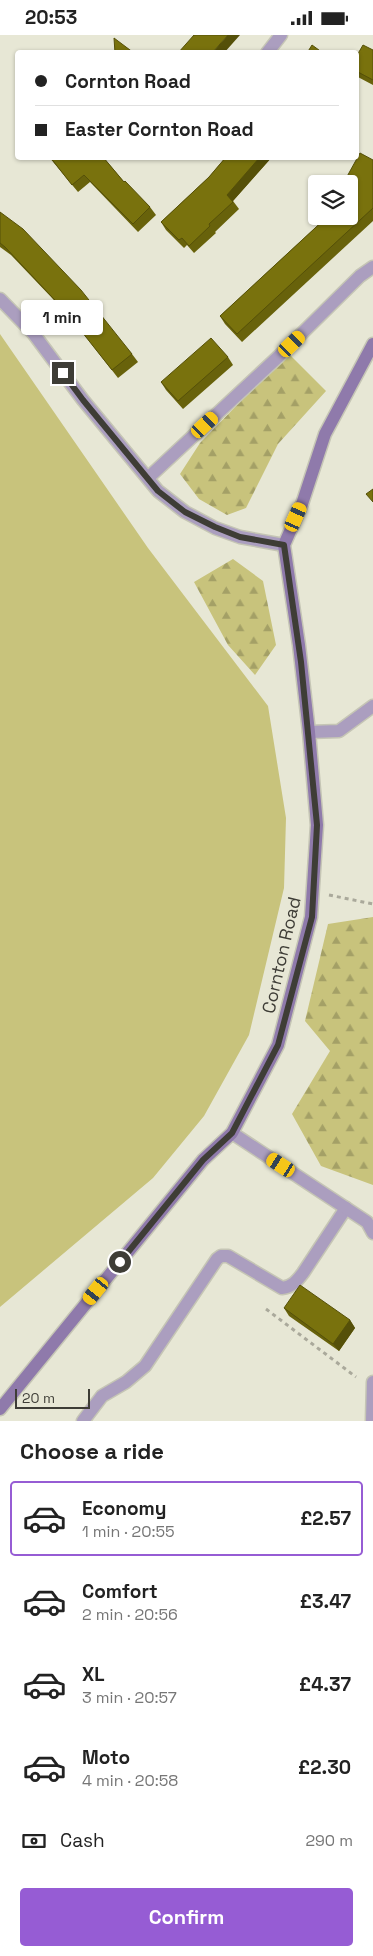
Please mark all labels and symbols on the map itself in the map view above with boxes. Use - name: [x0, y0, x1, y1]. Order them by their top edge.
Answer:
- callout: 1 min: [22, 301, 104, 335]
- car: [275, 328, 308, 360]
- route end: [52, 362, 74, 384]
- car: [188, 409, 221, 441]
- car: [283, 500, 308, 534]
- street label: Cornton Road: [256, 894, 306, 1016]
- car: [264, 1151, 297, 1179]
- route start: [109, 1251, 131, 1273]
- car: [80, 1275, 111, 1307]
- scale bar: [15, 1386, 90, 1409]

